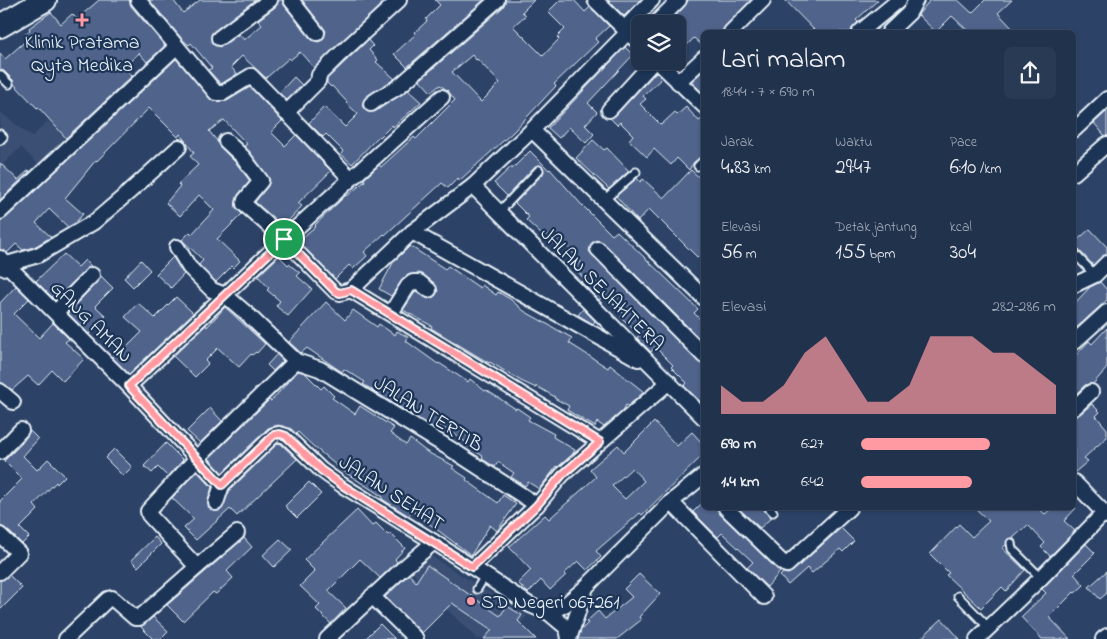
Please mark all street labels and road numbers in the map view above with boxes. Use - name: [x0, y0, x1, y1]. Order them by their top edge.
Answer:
- street label: JALAN SEJAHTERA: [532, 221, 670, 359]
- street label: GANG AMAN: [42, 275, 138, 371]
- street label: JALAN TERTIB: [367, 370, 488, 460]
- street label: JALAN SEHAT: [332, 449, 449, 539]

